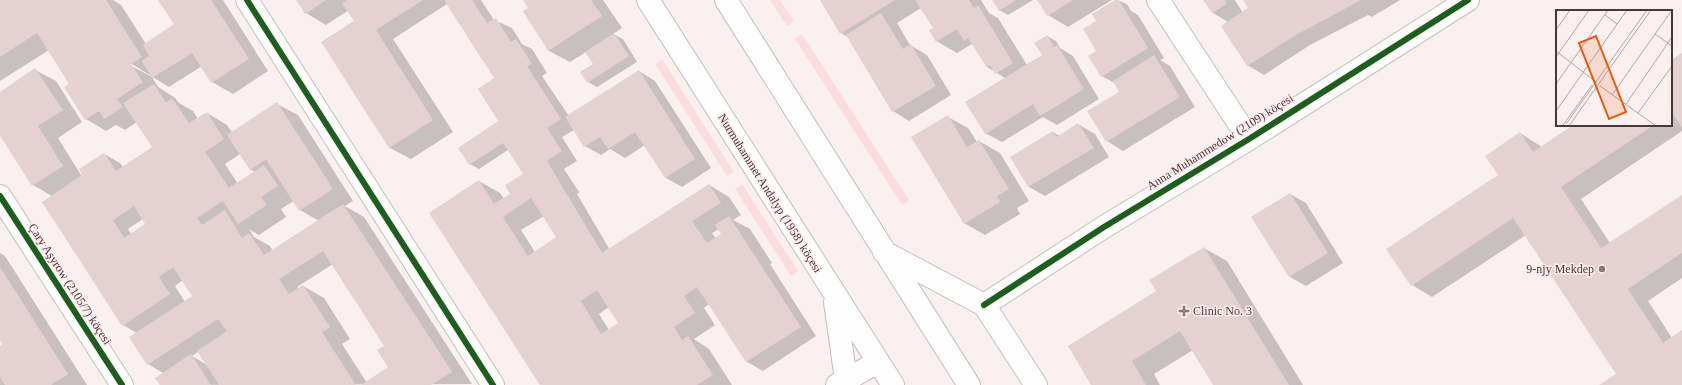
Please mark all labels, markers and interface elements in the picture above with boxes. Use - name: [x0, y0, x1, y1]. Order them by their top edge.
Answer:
- inset map: [1556, 10, 1672, 126]
- street label: Anna Muhammedow (2109) köçesi: [1144, 91, 1296, 193]
- street label: Nurmuhammet Andalyp (1958) köçesi: [715, 111, 825, 276]
- street label: Çary Aşyrow (2105/7) köçesi: [26, 221, 115, 348]
- place label: 9-njy Mekdep: [1526, 262, 1594, 276]
- marker: 9-njy Mekdep: [1597, 264, 1607, 274]
- place label: Clinic No. 3: [1193, 304, 1252, 318]
- marker: Clinic No. 3: [1178, 305, 1190, 317]

